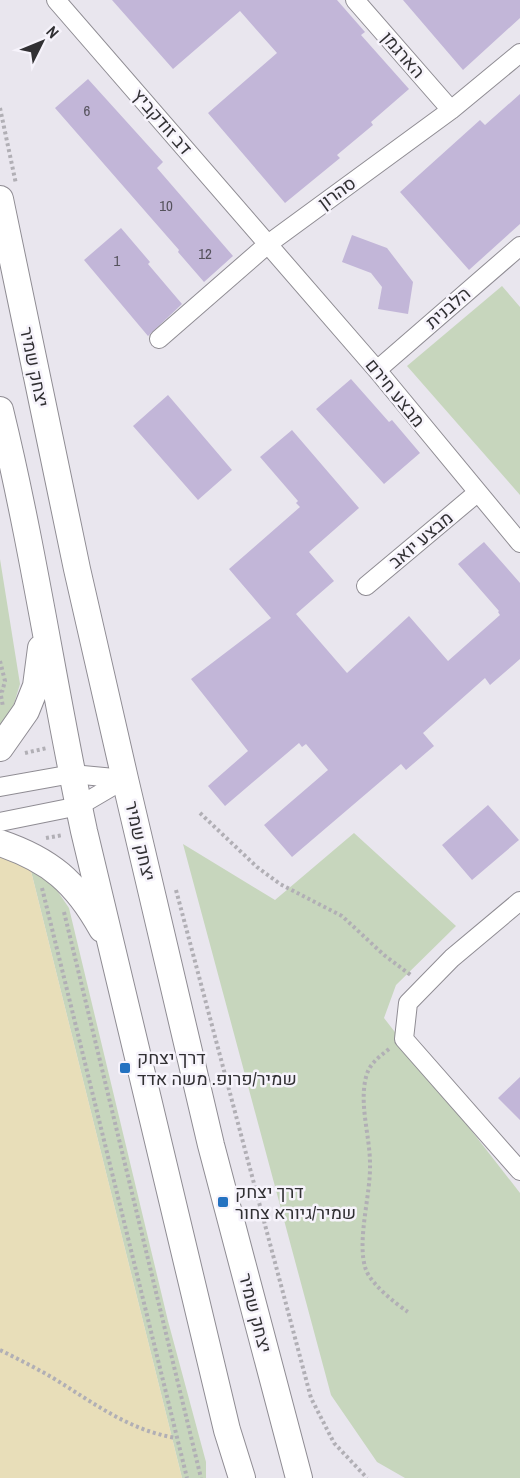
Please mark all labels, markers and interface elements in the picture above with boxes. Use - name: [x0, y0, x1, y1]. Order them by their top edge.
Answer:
- north arrow: [12, 12, 72, 72]
- text: N: [42, 21, 64, 43]
- street label: הארגמן: [376, 26, 431, 83]
- street label: דב זודקביץ: [127, 83, 198, 160]
- house number: 6: [84, 100, 91, 121]
- street label: סהרון: [313, 170, 361, 215]
- house number: 10: [159, 195, 173, 216]
- house number: 12: [198, 243, 212, 264]
- house number: 1: [114, 250, 121, 271]
- street label: הלבנית: [420, 281, 476, 334]
- street label: יצחק שמיר: [14, 324, 55, 409]
- street label: מבצע חירם: [360, 353, 431, 432]
- street label: מבצע יואב: [383, 505, 458, 574]
- street label: יצחק שמיר: [119, 798, 162, 883]
- place label: דרך יצחק שמיר/פרופ. משה אדד: [137, 1045, 297, 1091]
- marker: דרך יצחק שמיר/פרופ. משה אדד: [118, 1061, 132, 1075]
- place label: דרך יצחק שמיר/גיורא צחור: [235, 1179, 356, 1225]
- marker: דרך יצחק שמיר/גיורא צחור: [216, 1195, 230, 1209]
- street label: יצחק שמיר: [233, 1270, 278, 1355]

